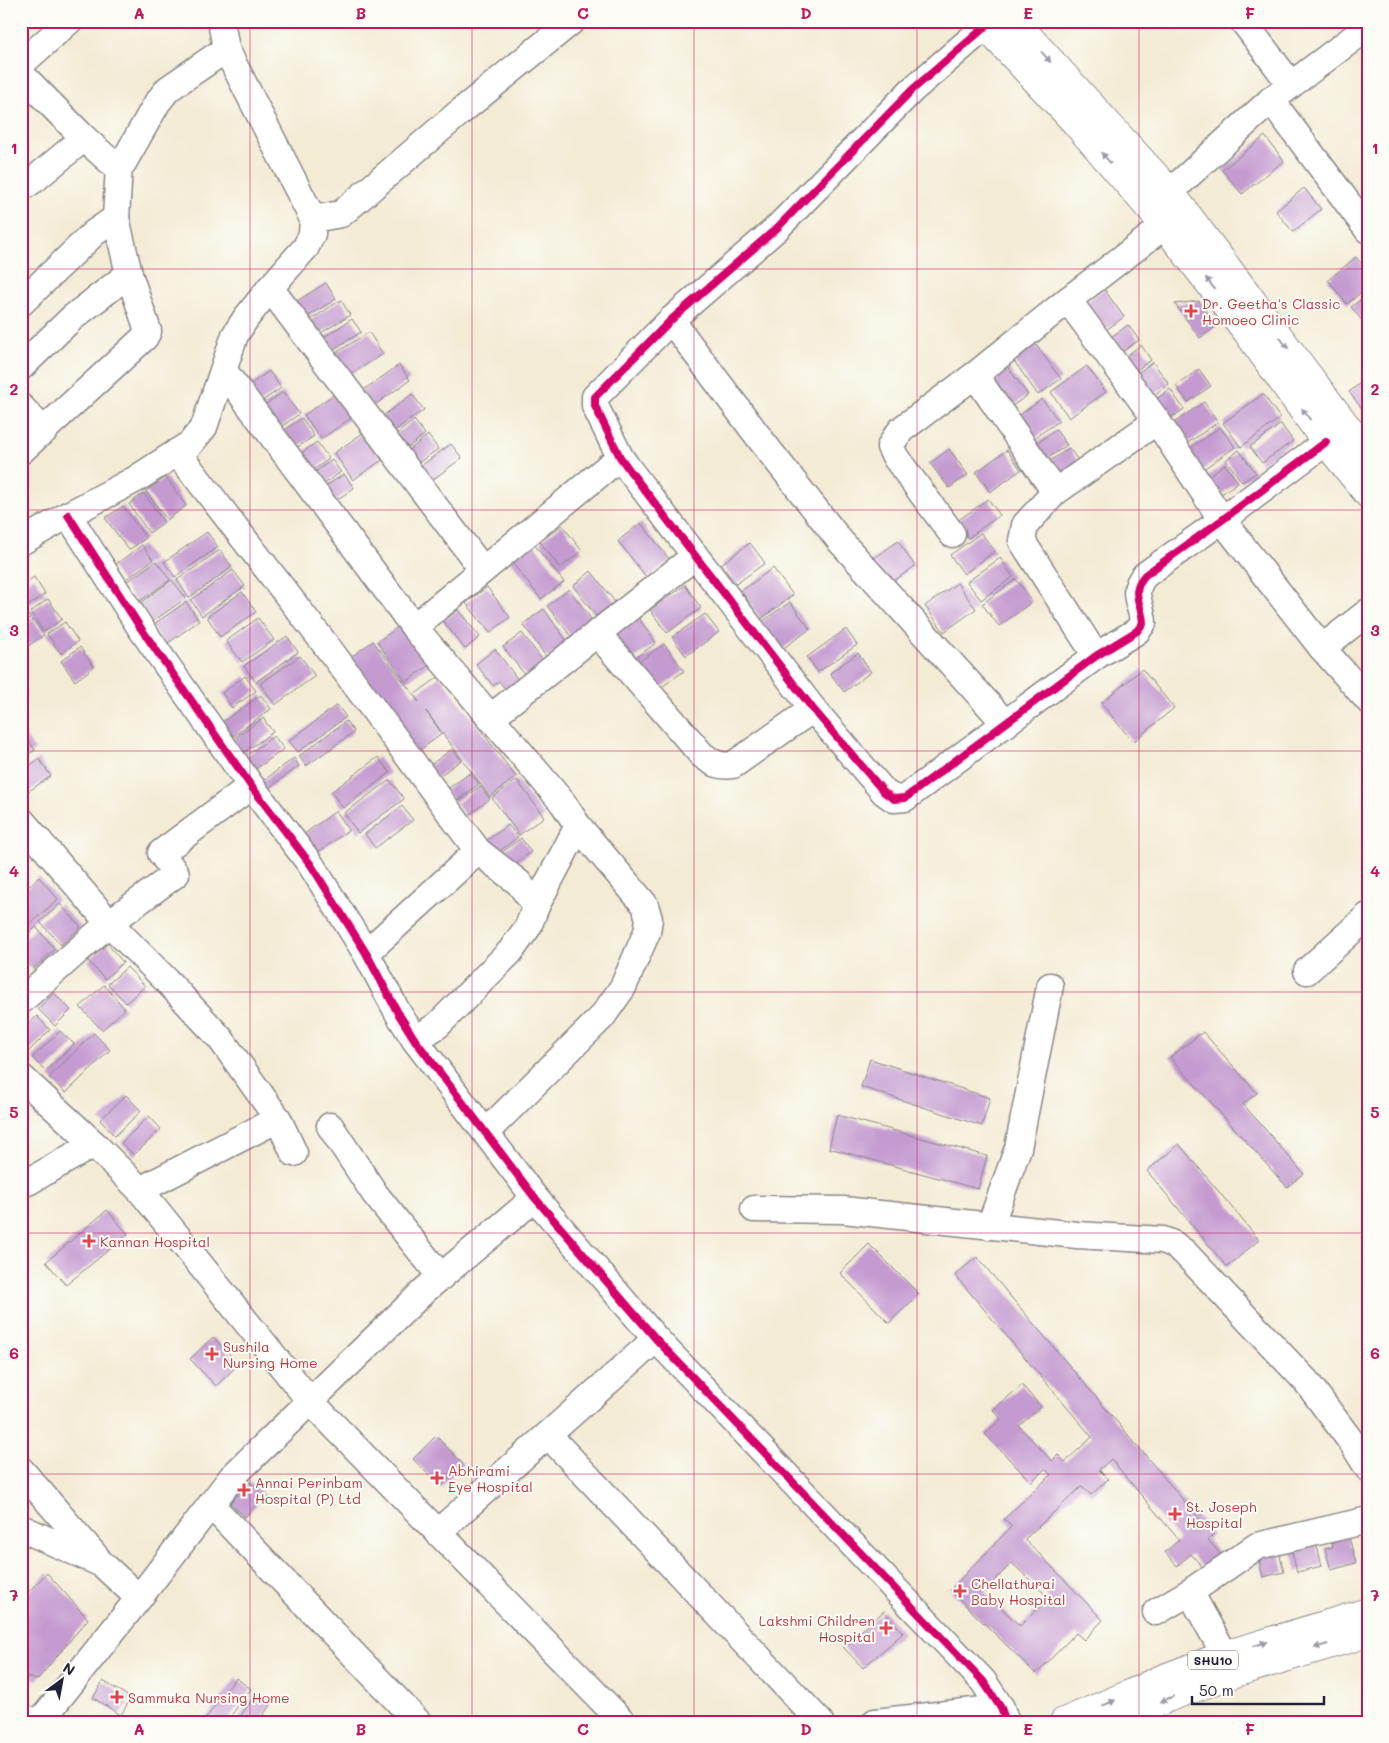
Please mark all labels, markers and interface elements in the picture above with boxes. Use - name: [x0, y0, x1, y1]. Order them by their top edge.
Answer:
- text: A: [133, 2, 145, 23]
- text: B: [356, 2, 366, 23]
- text: C: [577, 2, 589, 23]
- text: D: [800, 2, 812, 23]
- text: E: [1023, 2, 1033, 23]
- text: F: [1245, 2, 1255, 23]
- one-way arrow: [1041, 51, 1052, 64]
- text: 1: [10, 137, 18, 158]
- text: 1: [1371, 137, 1379, 158]
- one-way arrow: [1100, 152, 1111, 165]
- one-way arrow: [1204, 277, 1215, 290]
- place label: Dr. Geetha's Classic Homoeo Clinic: [1202, 294, 1341, 329]
- marker: Dr. Geetha's Classic Homoeo Clinic: [1184, 304, 1198, 318]
- one-way arrow: [1279, 336, 1289, 350]
- text: 2: [10, 378, 19, 399]
- text: 2: [1371, 378, 1380, 399]
- one-way arrow: [1301, 407, 1311, 421]
- text: 3: [9, 619, 19, 640]
- text: 3: [1370, 619, 1380, 640]
- text: 4: [9, 860, 19, 881]
- text: 4: [1370, 860, 1380, 881]
- text: 5: [9, 1101, 19, 1122]
- text: 5: [1370, 1101, 1380, 1122]
- place label: Kannan Hospital: [100, 1232, 210, 1251]
- marker: Kannan Hospital: [82, 1234, 96, 1248]
- place label: Sushila Nursing Home: [223, 1337, 318, 1372]
- text: 6: [9, 1342, 19, 1363]
- text: 6: [1370, 1342, 1380, 1363]
- marker: Sushila Nursing Home: [205, 1347, 219, 1361]
- place label: Abhirami Eye Hospital: [448, 1461, 533, 1496]
- marker: Abhirami Eye Hospital: [430, 1471, 444, 1485]
- place label: Annai Perinbam Hospital (P) Ltd: [255, 1473, 363, 1508]
- marker: Annai Perinbam Hospital (P) Ltd: [237, 1483, 251, 1497]
- place label: St. Joseph Hospital: [1186, 1497, 1257, 1532]
- marker: St. Joseph Hospital: [1168, 1507, 1182, 1521]
- place label: Chellathurai Baby Hospital: [971, 1574, 1066, 1609]
- text: 7: [10, 1584, 19, 1605]
- marker: Chellathurai Baby Hospital: [953, 1584, 967, 1598]
- text: 7: [1371, 1584, 1380, 1605]
- place label: Lakshmi Children Hospital: [759, 1611, 875, 1646]
- marker: Lakshmi Children Hospital: [879, 1621, 893, 1635]
- one-way arrow: [1252, 1640, 1267, 1647]
- one-way arrow: [1313, 1642, 1329, 1650]
- road number: SHU10: [1188, 1650, 1238, 1670]
- north arrow: [38, 1656, 88, 1706]
- text: N: [60, 1658, 79, 1679]
- scale bar: [1192, 1673, 1324, 1705]
- text: 50 m: [1199, 1680, 1234, 1700]
- place label: Sammuka Nursing Home: [128, 1688, 290, 1707]
- marker: Sammuka Nursing Home: [110, 1690, 124, 1704]
- one-way arrow: [1160, 1695, 1174, 1703]
- one-way arrow: [1101, 1699, 1116, 1706]
- text: A: [133, 1718, 145, 1739]
- text: B: [356, 1718, 366, 1739]
- text: C: [577, 1718, 589, 1739]
- text: D: [800, 1718, 812, 1739]
- text: E: [1023, 1718, 1033, 1739]
- text: F: [1245, 1718, 1255, 1739]

